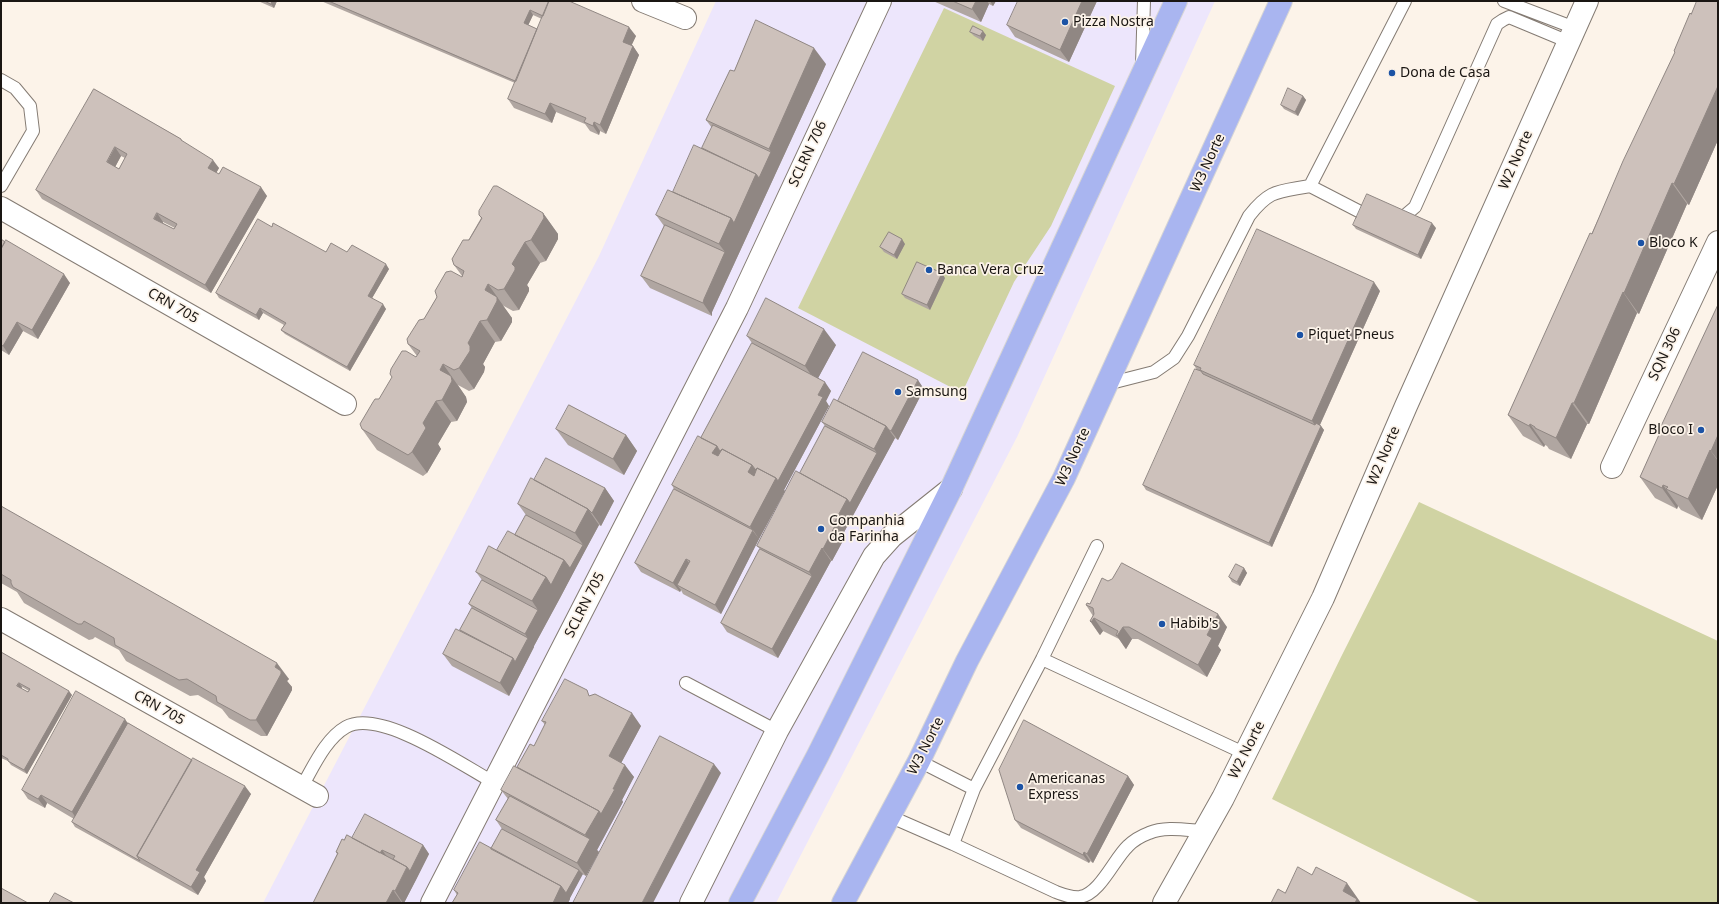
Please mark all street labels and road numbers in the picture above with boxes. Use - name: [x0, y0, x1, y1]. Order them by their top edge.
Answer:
- street label: SCLRN 706: [785, 118, 831, 190]
- street label: W2 Norte: [1496, 128, 1536, 192]
- street label: W3 Norte: [1187, 131, 1229, 195]
- street label: CRN 705: [145, 285, 201, 327]
- street label: SQN 306: [1645, 325, 1685, 383]
- street label: W2 Norte: [1364, 424, 1404, 488]
- street label: W3 Norte: [1052, 425, 1094, 489]
- street label: SCLRN 705: [561, 570, 609, 640]
- street label: CRN 705: [130, 687, 188, 729]
- street label: W3 Norte: [904, 714, 948, 778]
- street label: W2 Norte: [1225, 718, 1269, 782]

